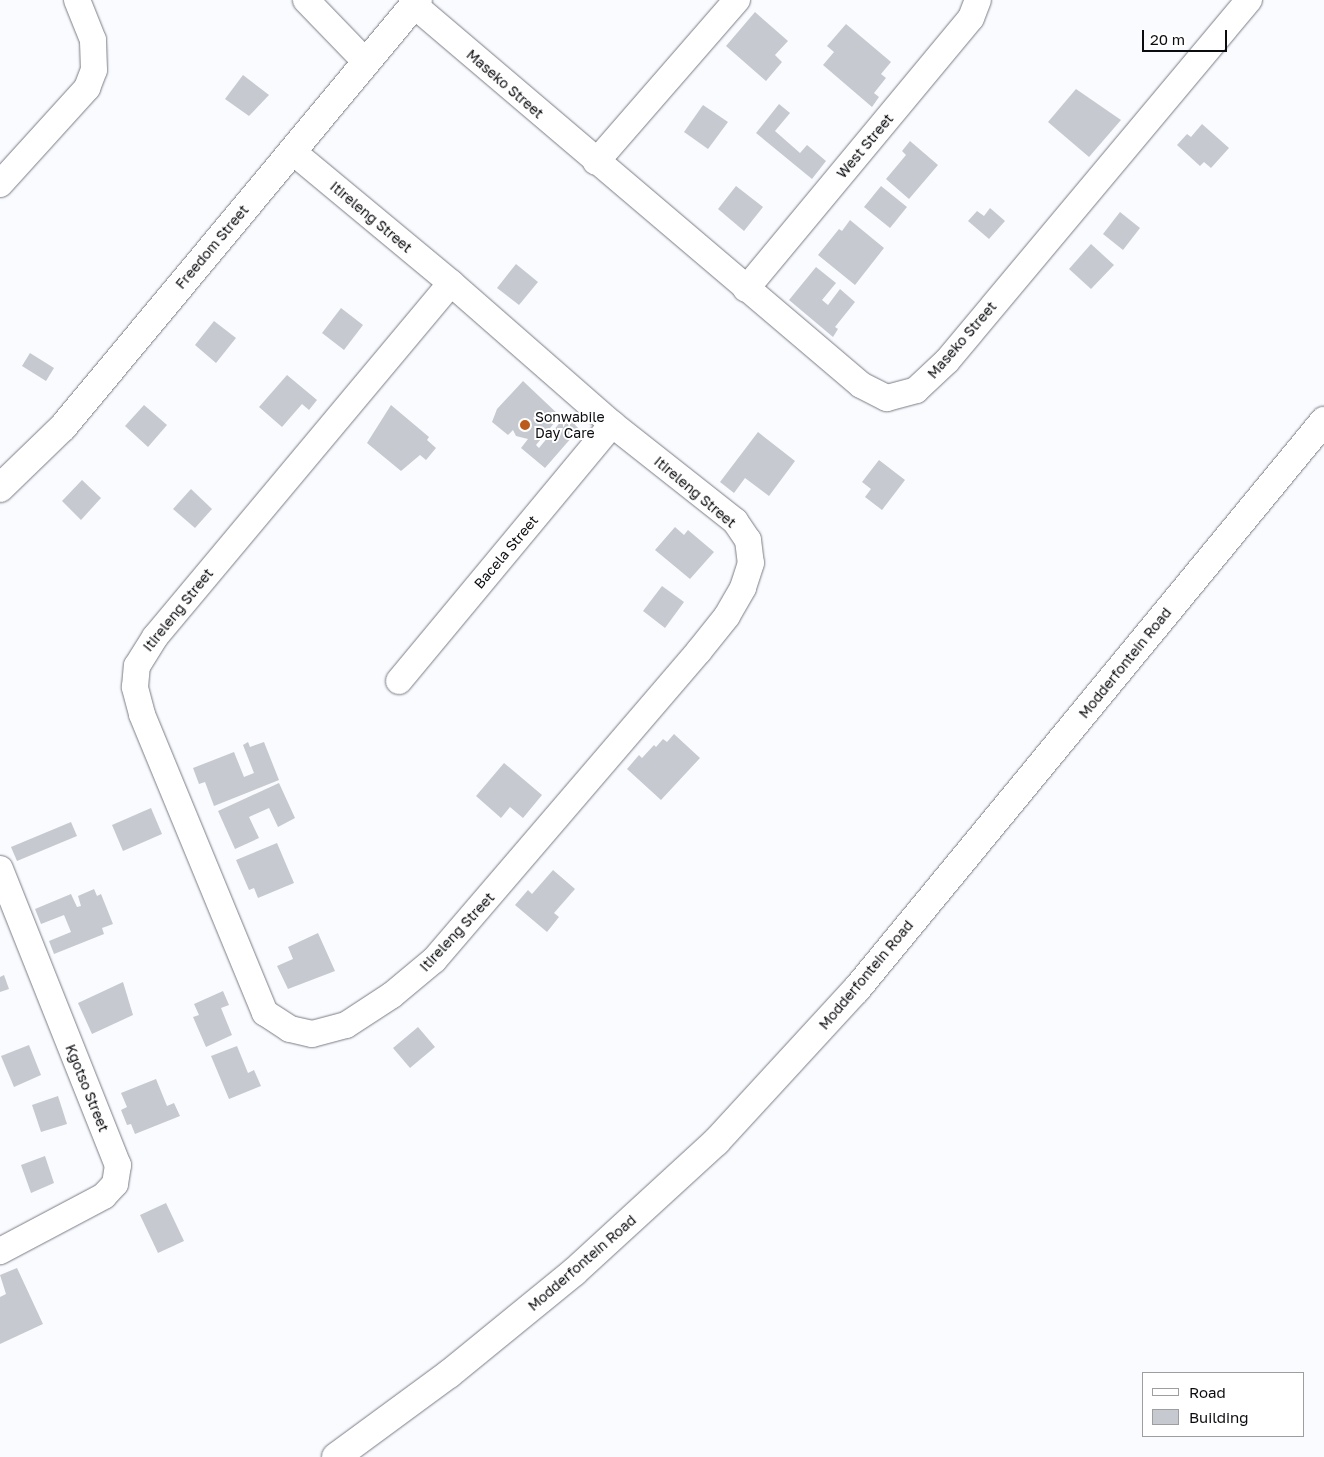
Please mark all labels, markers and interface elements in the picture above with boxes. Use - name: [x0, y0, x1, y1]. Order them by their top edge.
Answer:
- scale bar: [1144, 20, 1229, 52]
- text: 20 m: [1150, 30, 1185, 48]
- street label: Maseko Street: [463, 46, 547, 122]
- street label: West Street: [833, 110, 897, 182]
- street label: Itireleng Street: [327, 178, 415, 256]
- street label: Freedom Street: [172, 202, 252, 292]
- street label: Maseko Street: [924, 298, 1000, 382]
- place label: Sonwabile Day Care: [535, 409, 605, 442]
- marker: Sonwabile Day Care: [519, 419, 531, 431]
- street label: Itireleng Street: [651, 453, 739, 531]
- street label: Bacela Street: [471, 512, 541, 592]
- street label: Itireleng Street: [139, 565, 217, 655]
- street label: Modderfontein Road: [1075, 604, 1175, 722]
- street label: Itireleng Street: [416, 889, 498, 975]
- street label: Modderfontein Road: [815, 917, 917, 1033]
- street label: Kgotso Street: [62, 1042, 112, 1134]
- street label: Modderfontein Road: [525, 1212, 639, 1314]
- legend: [1142, 1372, 1304, 1437]
- text: Road: [1189, 1383, 1226, 1401]
- text: Building: [1189, 1408, 1249, 1426]

